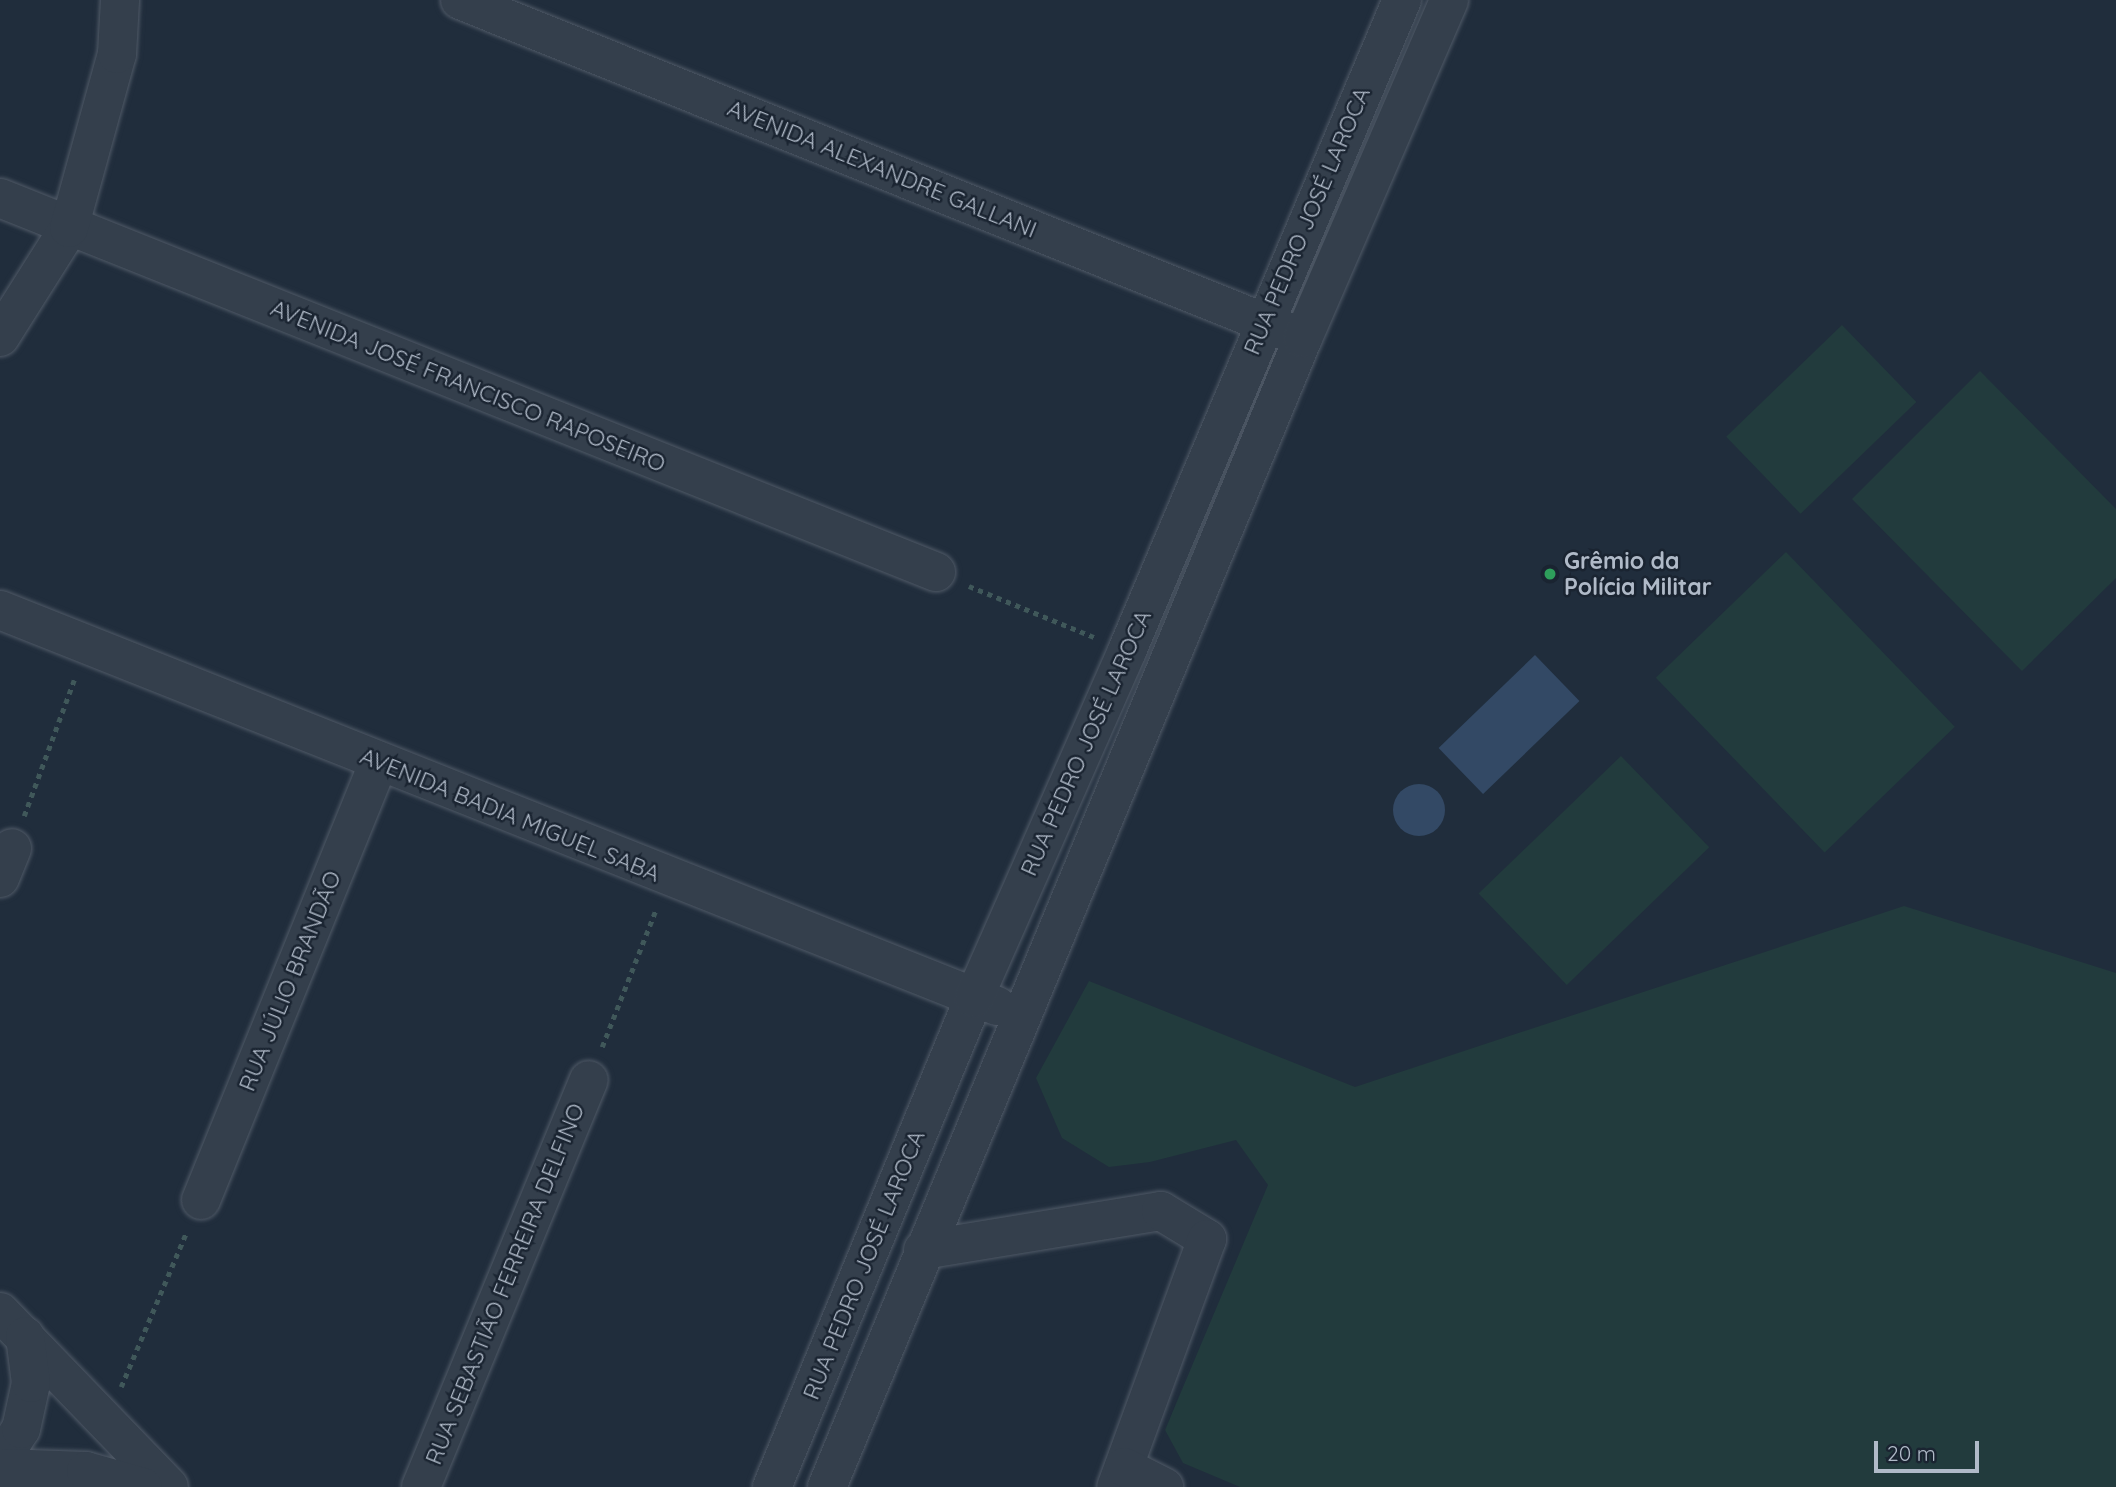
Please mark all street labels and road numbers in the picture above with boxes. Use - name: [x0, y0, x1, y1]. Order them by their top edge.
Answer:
- street label: RUA PEDRO JOSÉ LAROCA: [1238, 83, 1376, 359]
- street label: AVENIDA ALEXANDRE GALLANI: [723, 94, 1041, 244]
- street label: AVENIDA JOSÉ FRANCISCO RAPOSEIRO: [267, 294, 669, 478]
- street label: RUA PEDRO JOSÉ LAROCA: [1015, 606, 1157, 880]
- street label: AVENIDA BADIA MIGUEL SABA: [356, 742, 664, 888]
- street label: RUA JÚLIO BRANDÃO: [233, 867, 347, 1095]
- street label: RUA SEBASTIÃO FERREIRA DELFINO: [420, 1099, 590, 1469]
- street label: RUA PEDRO JOSÉ LAROCA: [797, 1126, 931, 1404]

